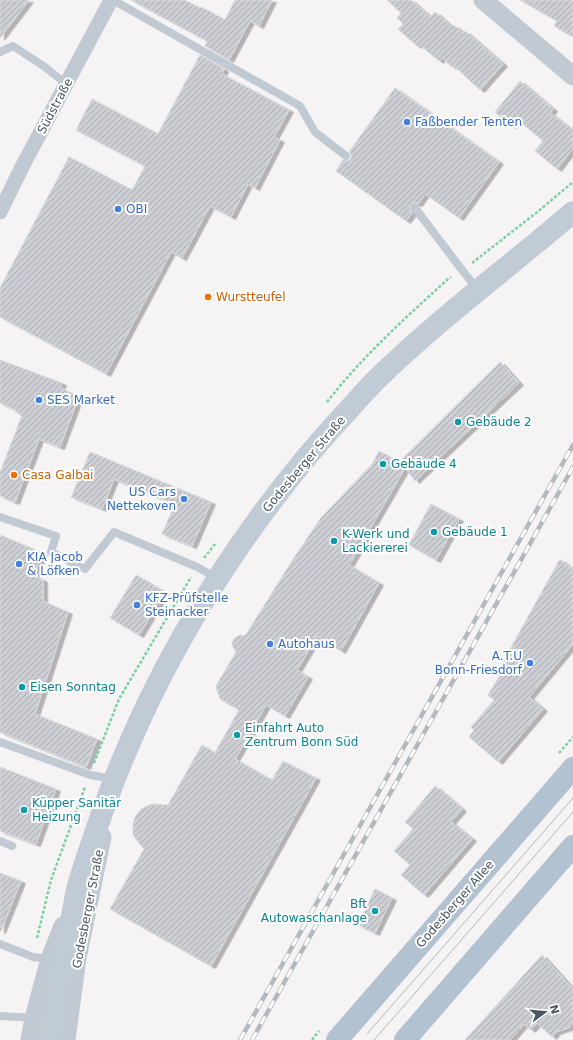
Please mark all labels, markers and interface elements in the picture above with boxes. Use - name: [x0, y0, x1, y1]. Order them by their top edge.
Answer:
- street label: Südstraße: [34, 76, 76, 136]
- place label: Faßbender Tenten: [415, 115, 522, 129]
- marker: Faßbender Tenten: [402, 117, 412, 127]
- place label: OBI: [126, 202, 147, 216]
- marker: OBI: [113, 204, 123, 214]
- place label: Wurstteufel: [216, 290, 286, 304]
- marker: Wurstteufel: [203, 292, 213, 302]
- place label: SES Market: [47, 393, 115, 407]
- marker: SES Market: [34, 395, 44, 405]
- street label: Godesberger Straße: [260, 413, 348, 515]
- place label: Gebäude 2: [466, 415, 532, 429]
- marker: Gebäude 2: [453, 417, 463, 427]
- place label: Gebäude 4: [391, 457, 457, 471]
- marker: Gebäude 4: [378, 459, 388, 469]
- place label: Casa Galbai: [22, 468, 93, 482]
- marker: Casa Galbai: [9, 470, 19, 480]
- place label: US Cars Nettekoven: [107, 485, 176, 513]
- marker: US Cars Nettekoven: [179, 494, 189, 504]
- place label: Gebäude 1: [442, 525, 508, 539]
- place label: K-Werk und Lackiererei: [342, 527, 410, 555]
- marker: Gebäude 1: [429, 527, 439, 537]
- marker: K-Werk und Lackiererei: [329, 536, 339, 546]
- place label: KIA Jacob & Löfken: [27, 550, 83, 578]
- marker: KIA Jacob & Löfken: [14, 559, 24, 569]
- place label: KFZ-Prüfstelle Steinacker: [145, 591, 228, 619]
- marker: KFZ-Prüfstelle Steinacker: [132, 600, 142, 610]
- place label: Autohaus: [278, 637, 335, 651]
- marker: Autohaus: [265, 639, 275, 649]
- place label: A.T.U Bonn-Friesdorf: [435, 649, 523, 677]
- marker: A.T.U Bonn-Friesdorf: [525, 658, 535, 668]
- place label: Eisen Sonntag: [30, 680, 116, 694]
- marker: Eisen Sonntag: [17, 682, 27, 692]
- place label: Einfahrt Auto Zentrum Bonn Süd: [245, 721, 358, 749]
- marker: Einfahrt Auto Zentrum Bonn Süd: [232, 730, 242, 740]
- place label: Küpper Sanitär Heizung: [32, 796, 121, 824]
- marker: Küpper Sanitär Heizung: [19, 805, 29, 815]
- street label: Godesberger Straße: [70, 848, 106, 970]
- street label: Godesberger Allee: [413, 858, 497, 950]
- place label: Bft Autowaschanlage: [261, 897, 367, 925]
- marker: Bft Autowaschanlage: [370, 906, 380, 916]
- north arrow: [525, 992, 565, 1032]
- text: N: [547, 1003, 562, 1016]

